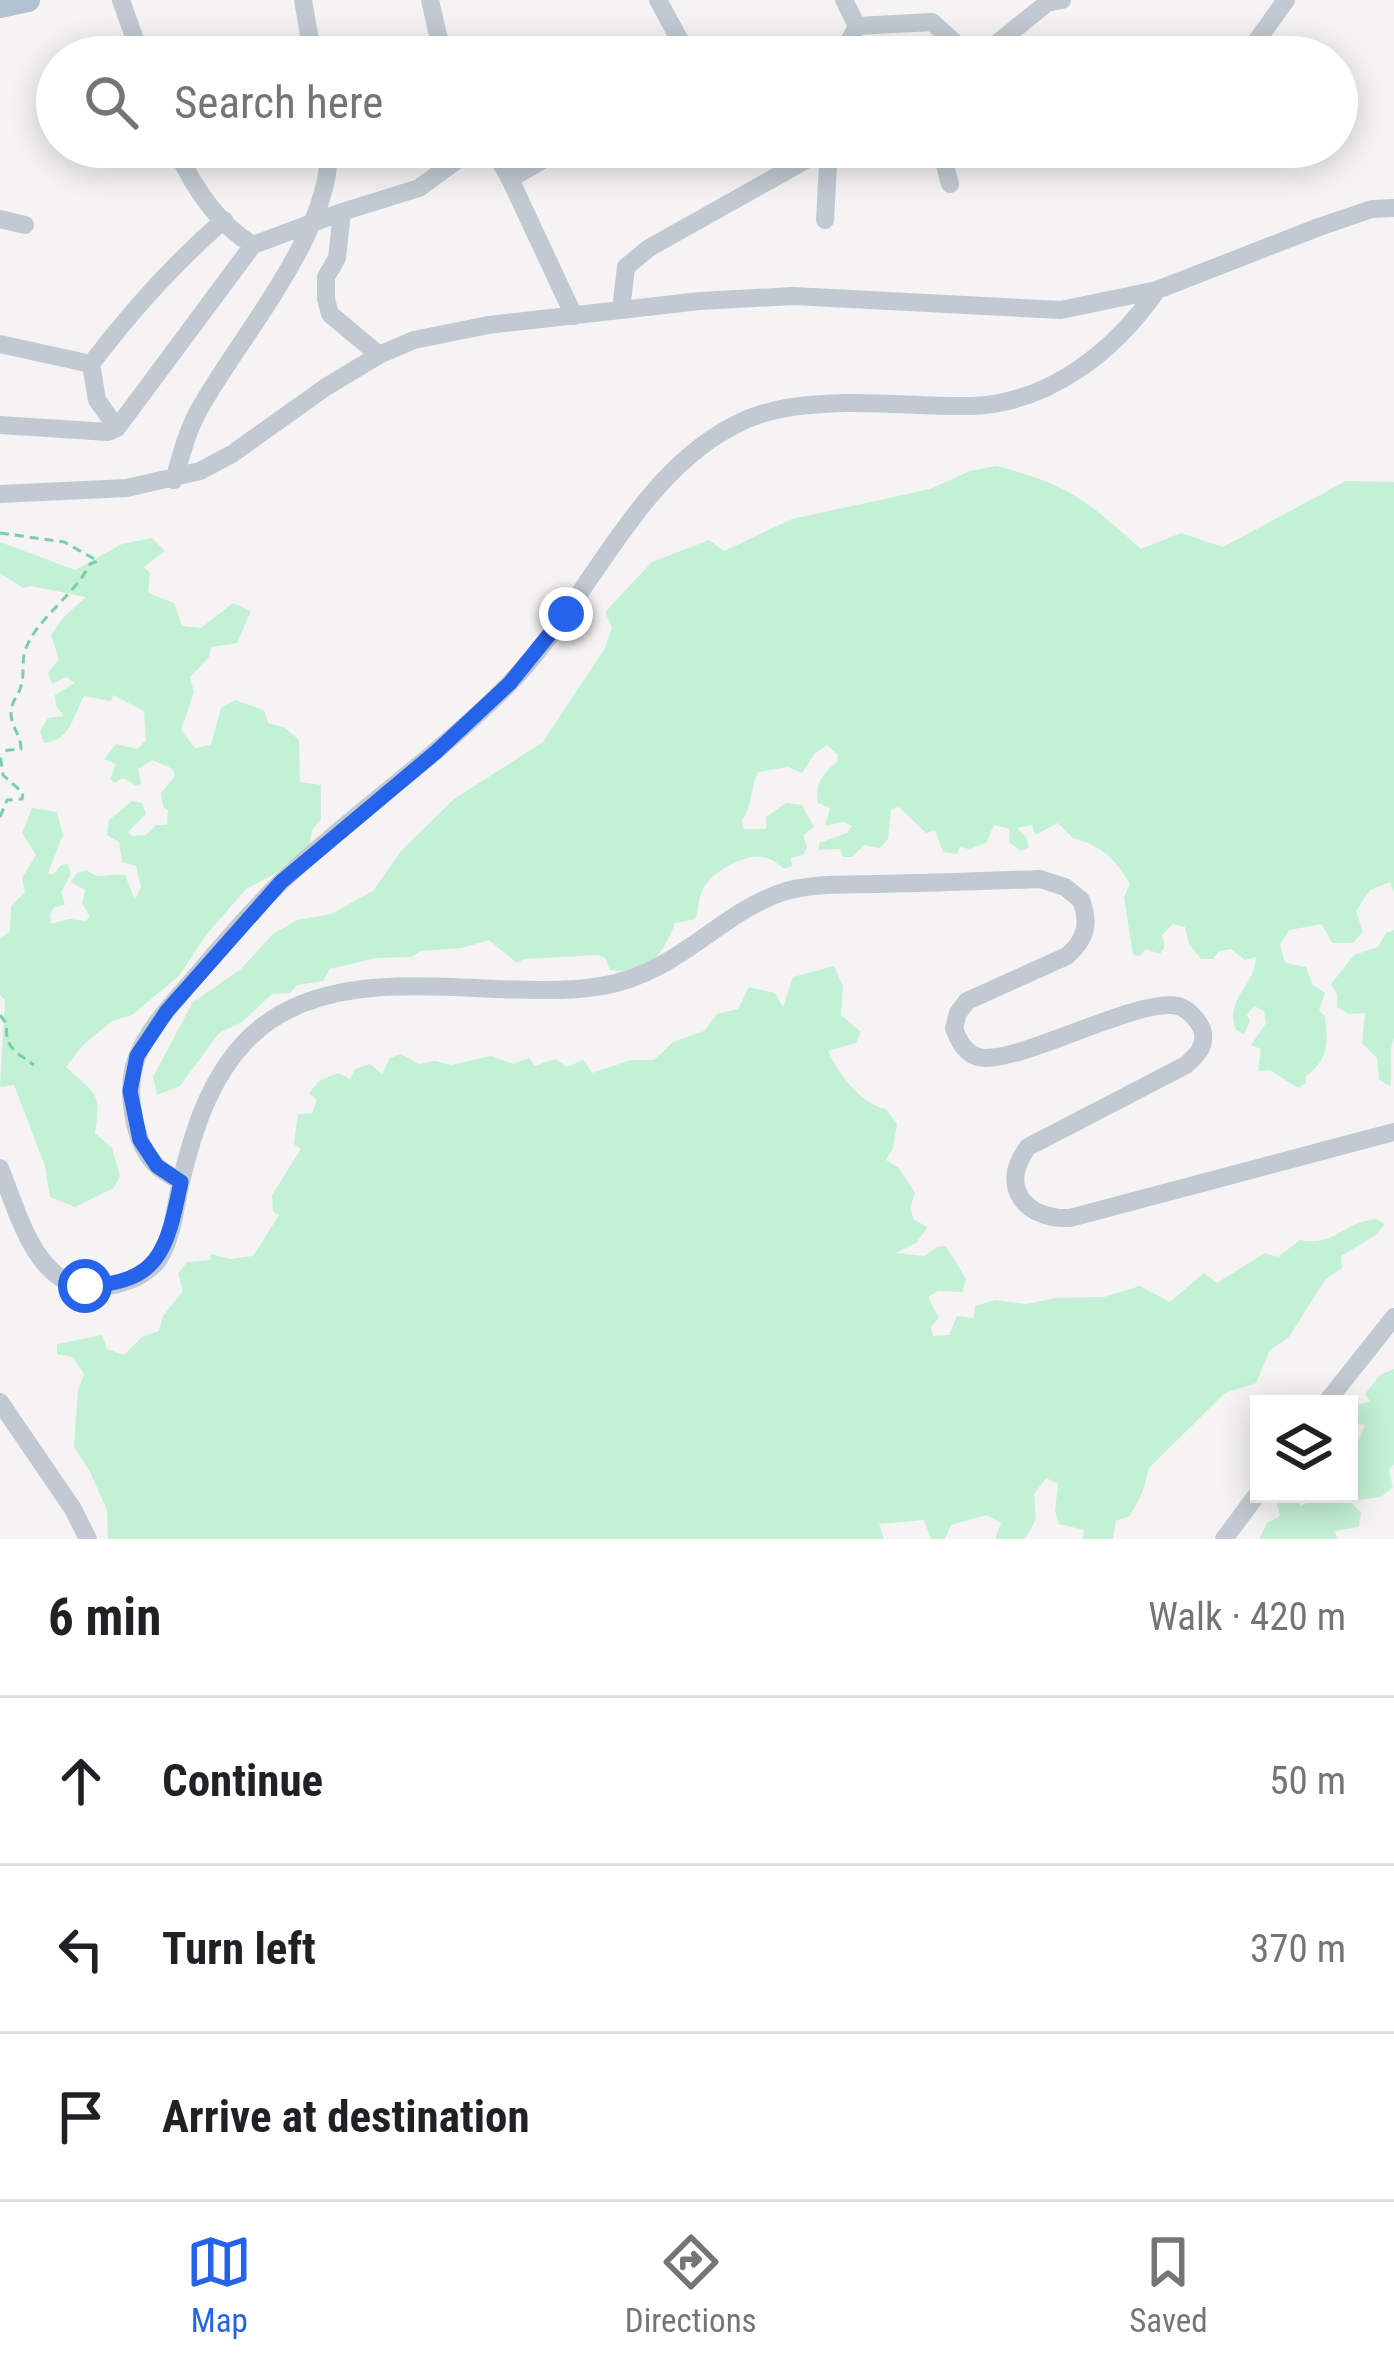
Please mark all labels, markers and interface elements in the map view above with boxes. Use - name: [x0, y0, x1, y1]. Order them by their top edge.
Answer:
- search box: [36, 36, 1358, 168]
- icon: search: [78, 69, 144, 135]
- text: Search here: [174, 76, 383, 129]
- route end: [539, 587, 593, 641]
- route start: [58, 1259, 112, 1313]
- map controls: [1250, 1395, 1358, 1503]
- button: layers: [1250, 1395, 1358, 1503]
- text: 6 min: [48, 1588, 161, 1647]
- text: Walk · 420 m: [1148, 1594, 1346, 1640]
- icon: ahead: [48, 1748, 114, 1814]
- text: Continue: [162, 1754, 323, 1807]
- text: 50 m: [1269, 1758, 1346, 1804]
- icon: left: [48, 1916, 114, 1982]
- text: Turn left: [162, 1922, 316, 1975]
- text: 370 m: [1250, 1926, 1346, 1972]
- icon: arrive: [48, 2084, 114, 2150]
- text: Arrive at destination: [162, 2090, 530, 2143]
- tab: Map: [186, 2229, 252, 2340]
- tab: Directions: [625, 2229, 757, 2340]
- tab: Saved: [1129, 2229, 1208, 2340]

